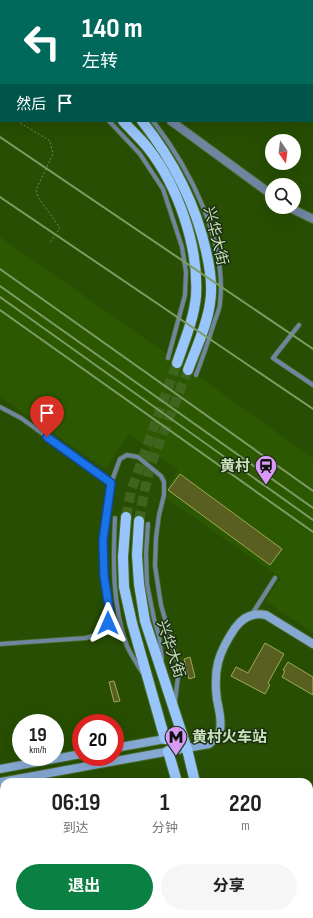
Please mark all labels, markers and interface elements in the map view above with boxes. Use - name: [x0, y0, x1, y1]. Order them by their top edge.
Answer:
- text: 140 m: [82, 12, 143, 45]
- icon: left: [16, 16, 68, 68]
- text: 左转: [82, 51, 118, 72]
- icon: arrive: [54, 92, 76, 114]
- text: 然后: [16, 95, 46, 114]
- north arrow: [265, 134, 301, 170]
- map controls: [265, 134, 301, 214]
- button: search: [265, 178, 301, 214]
- street label: 兴华大街: [199, 205, 232, 268]
- pin: [30, 396, 64, 437]
- icon: arrive: [36, 402, 58, 424]
- station icon: 黄村: [253, 453, 279, 486]
- place label: 黄村: [220, 457, 250, 476]
- position arrow: [87, 602, 129, 644]
- street label: 兴华大街: [152, 618, 189, 681]
- speed limit sign: 20: [72, 714, 124, 766]
- text: 19: [29, 723, 47, 747]
- metro station icon: 黄村火车站: [163, 724, 189, 757]
- place label: 黄村火车站: [192, 728, 267, 747]
- text: km/h: [29, 744, 47, 756]
- text: 06:19: [51, 788, 100, 817]
- text: 1: [160, 788, 169, 817]
- text: 220: [229, 789, 262, 818]
- text: m: [241, 818, 250, 834]
- text: 到达: [63, 820, 89, 836]
- text: 分钟: [152, 820, 178, 836]
- button: 退出: [16, 864, 153, 910]
- button: 分享: [161, 864, 297, 910]

